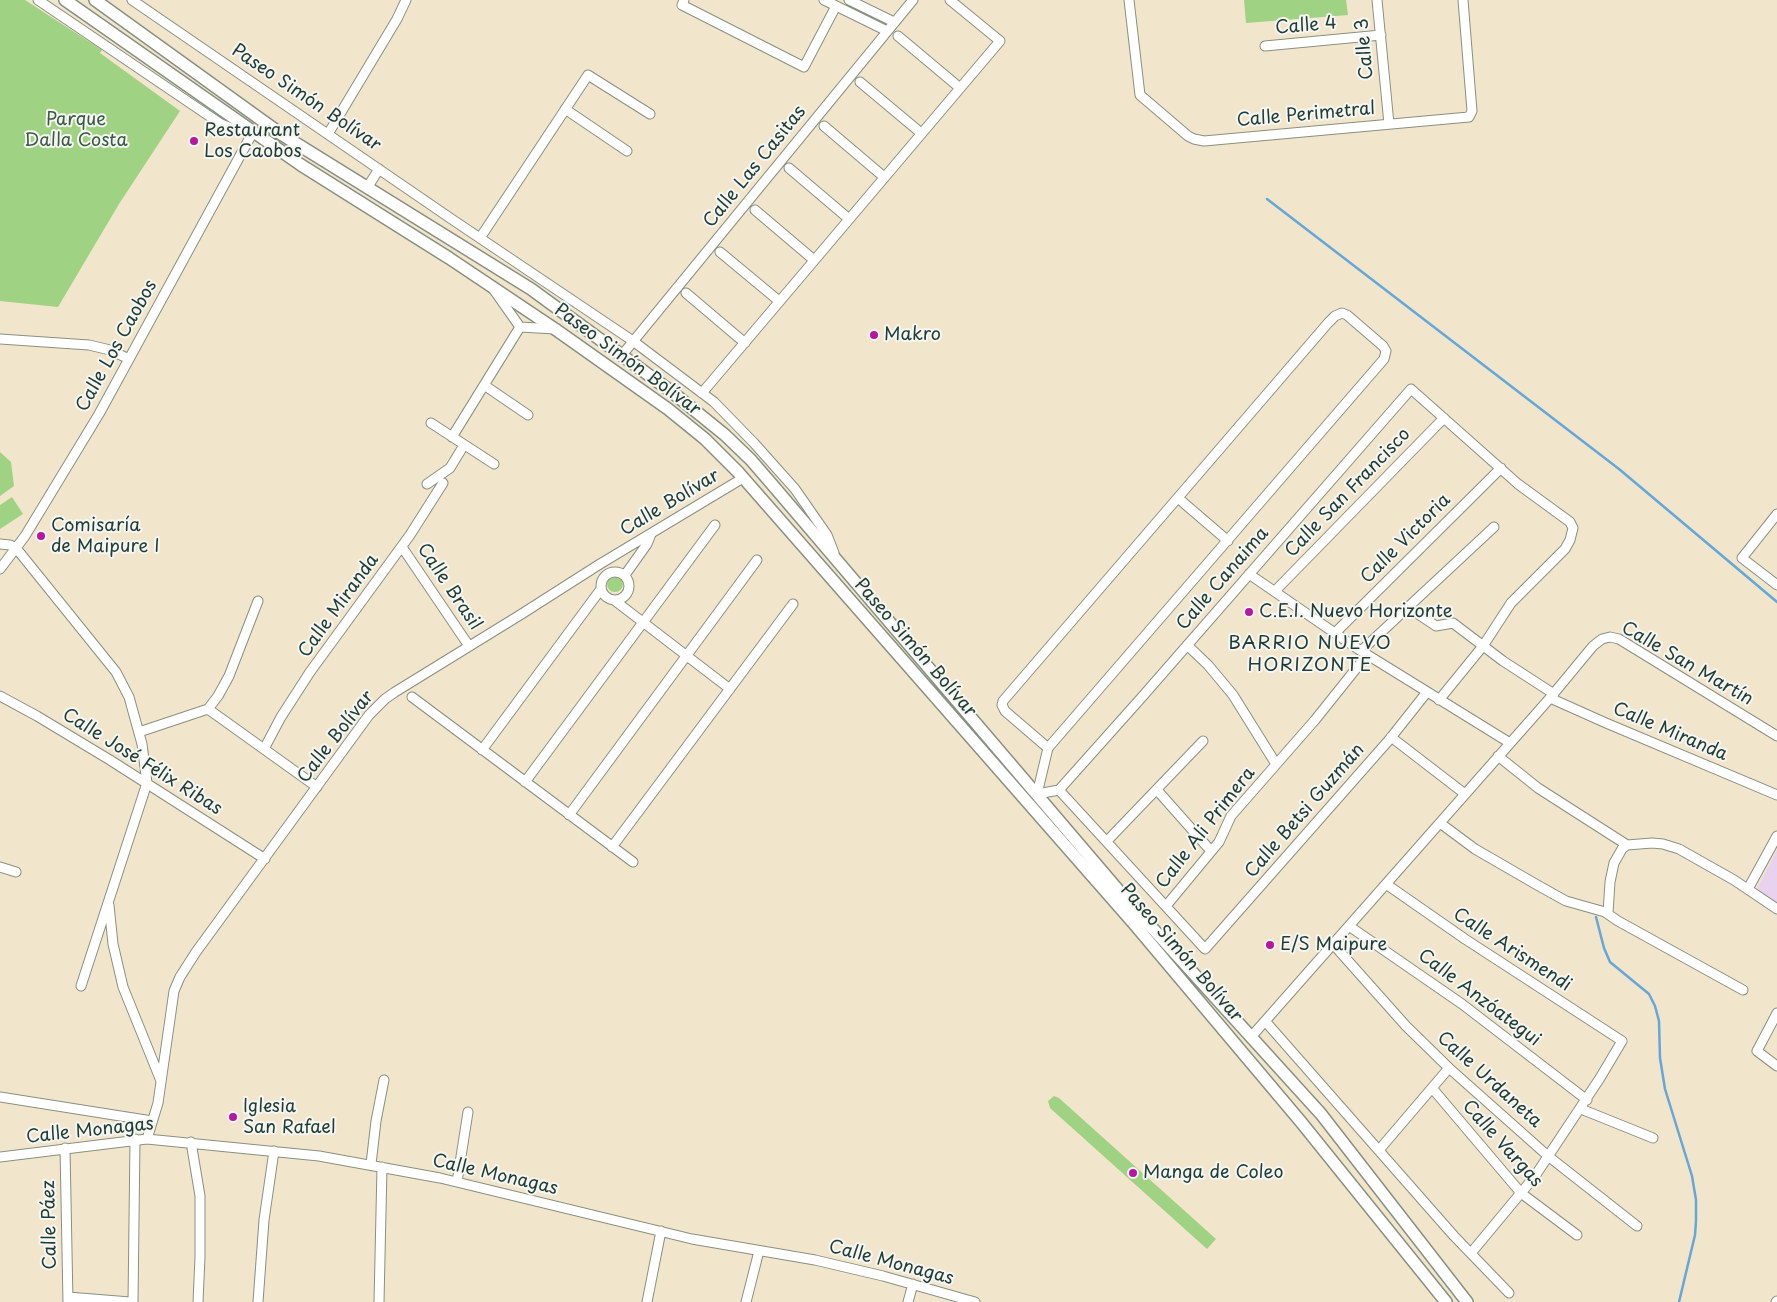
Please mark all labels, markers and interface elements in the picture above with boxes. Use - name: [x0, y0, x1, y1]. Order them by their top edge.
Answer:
- street label: Calle 4: [1274, 13, 1338, 39]
- street label: Calle 3: [1352, 17, 1378, 81]
- street label: Paseo Simón Bolívar: [227, 40, 385, 156]
- street label: Calle Perimetral: [1236, 98, 1376, 132]
- street label: Calle Las Casitas: [699, 102, 811, 232]
- park label: Parque Dalla Costa: [24, 109, 128, 152]
- place label: Restaurant Los Caobos: [204, 120, 302, 162]
- marker: Restaurant Los Caobos: [188, 135, 200, 147]
- street label: Calle Los Caobos: [72, 276, 162, 416]
- street label: Paseo Simón Bolívar: [549, 300, 705, 420]
- place label: Makro: [884, 324, 941, 346]
- marker: Makro: [868, 329, 880, 341]
- street label: Calle San Francisco: [1281, 424, 1415, 562]
- street label: Calle Bolívar: [617, 465, 723, 541]
- street label: Calle Victoria: [1357, 490, 1455, 588]
- place label: Comisaría de Maipure I: [51, 515, 160, 558]
- street label: Calle Canaima: [1172, 523, 1274, 635]
- marker: Comisaría de Maipure I: [35, 530, 47, 542]
- street label: Calle Brasil: [412, 539, 486, 635]
- street label: Calle Miranda: [294, 550, 384, 662]
- street label: Paseo Simón Bolívar: [849, 575, 981, 721]
- place label: C.E.I. Nuevo Horizonte: [1259, 601, 1453, 623]
- marker: C.E.I. Nuevo Horizonte: [1243, 606, 1255, 618]
- street label: Calle San Martín: [1617, 617, 1757, 711]
- district label: BARRIO NUEVO HORIZONTE: [1226, 633, 1394, 677]
- street label: Calle Bolívar: [293, 687, 379, 787]
- street label: Calle Miranda: [1609, 698, 1731, 766]
- street label: Calle José Félix Ribas: [58, 704, 226, 820]
- street label: Calle Betsi Guzmán: [1241, 739, 1369, 883]
- street label: Calle Ali Primera: [1152, 763, 1260, 893]
- street label: Paseo Simón Bolívar: [1115, 880, 1247, 1026]
- street label: Calle Arismendi: [1449, 904, 1575, 996]
- place label: E/S Maipure: [1280, 934, 1387, 956]
- marker: E/S Maipure: [1264, 939, 1276, 951]
- street label: Calle Anzóategui: [1413, 945, 1545, 1051]
- street label: Calle Urdaneta: [1432, 1027, 1546, 1133]
- place label: Iglesia San Rafael: [243, 1096, 336, 1138]
- street label: Calle Vargas: [1457, 1096, 1547, 1192]
- marker: Iglesia San Rafael: [227, 1111, 239, 1123]
- street label: Calle Monagas: [25, 1114, 155, 1148]
- street label: Calle Monagas: [430, 1150, 560, 1200]
- place label: Manga de Coleo: [1143, 1162, 1283, 1184]
- marker: Manga de Coleo: [1127, 1167, 1139, 1179]
- street label: Calle Páez: [38, 1180, 62, 1270]
- street label: Calle Monagas: [826, 1236, 956, 1290]

